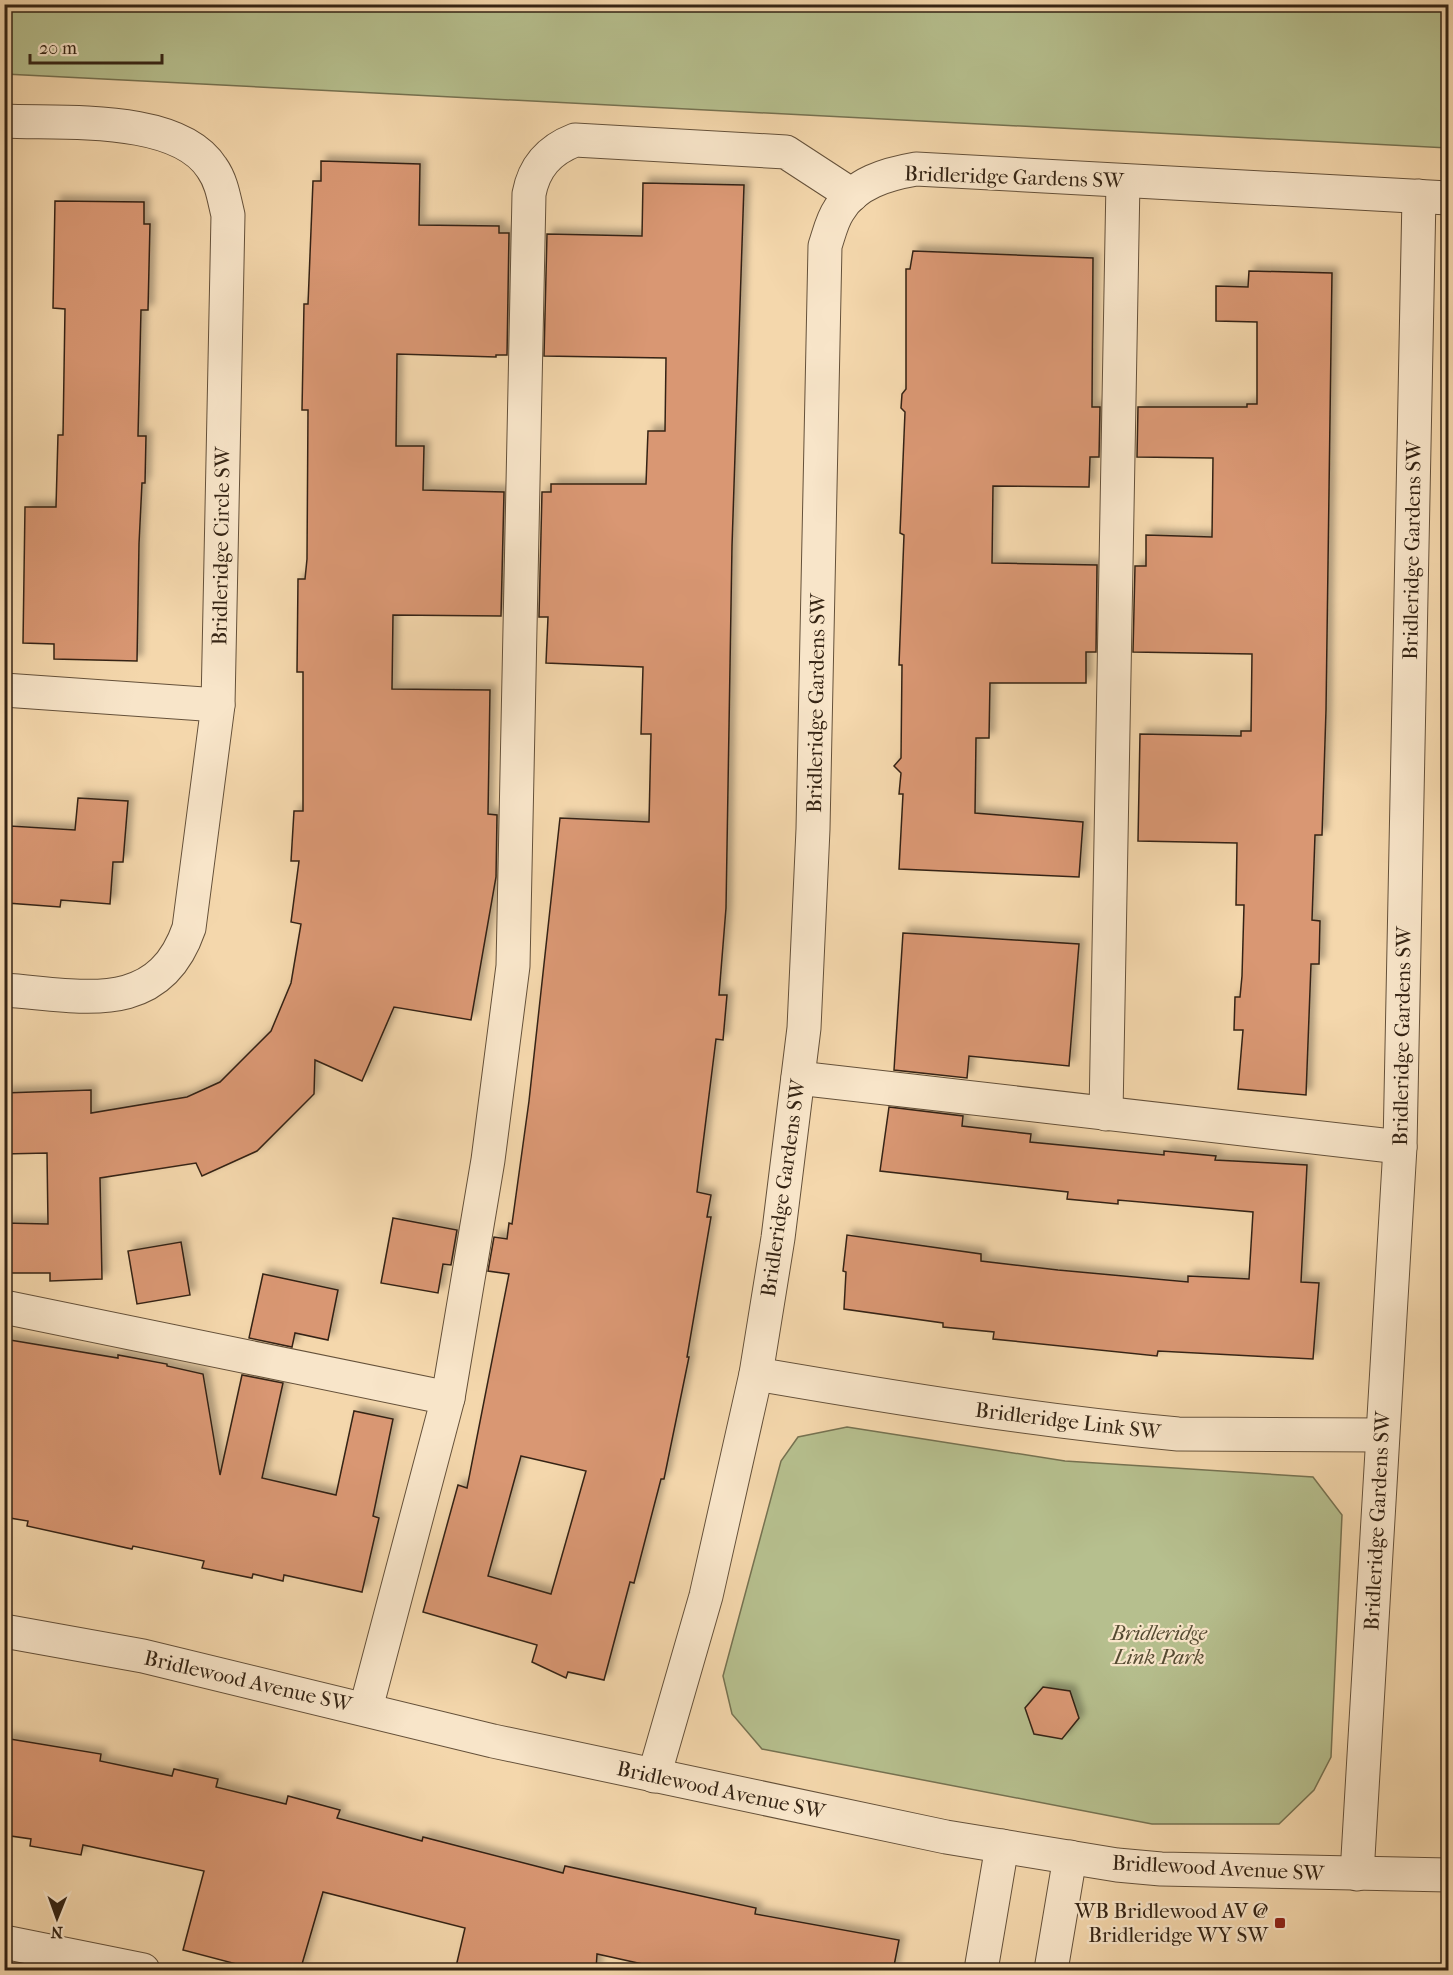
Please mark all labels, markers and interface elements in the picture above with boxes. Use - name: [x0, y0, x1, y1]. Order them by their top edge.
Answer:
- scale bar: [30, 27, 162, 65]
- text: 20 m: [39, 38, 77, 59]
- street label: Bridleridge Gardens SW: [904, 161, 1126, 193]
- street label: Bridleridge Gardens SW: [1398, 439, 1426, 660]
- street label: Bridleridge Circle SW: [207, 445, 235, 646]
- street label: Bridleridge Gardens SW: [802, 592, 830, 813]
- street label: Bridleridge Gardens SW: [1388, 925, 1416, 1146]
- street label: Bridleridge Gardens SW: [756, 1076, 810, 1298]
- street label: Bridleridge Link SW: [974, 1398, 1163, 1444]
- street label: Bridleridge Gardens SW: [1359, 1409, 1395, 1631]
- park label: Bridleridge Link Park: [1110, 1621, 1208, 1669]
- street label: Bridlewood Avenue SW: [142, 1645, 355, 1717]
- street label: Bridlewood Avenue SW: [615, 1756, 829, 1824]
- street label: Bridlewood Avenue SW: [1111, 1850, 1326, 1886]
- north arrow: [27, 1888, 87, 1948]
- place label: WB Bridlewood AV @ Bridleridge WY SW: [1074, 1899, 1269, 1947]
- marker: WB Bridlewood AV @ Bridleridge WY SW: [1273, 1916, 1287, 1930]
- text: N: [50, 1923, 63, 1942]

